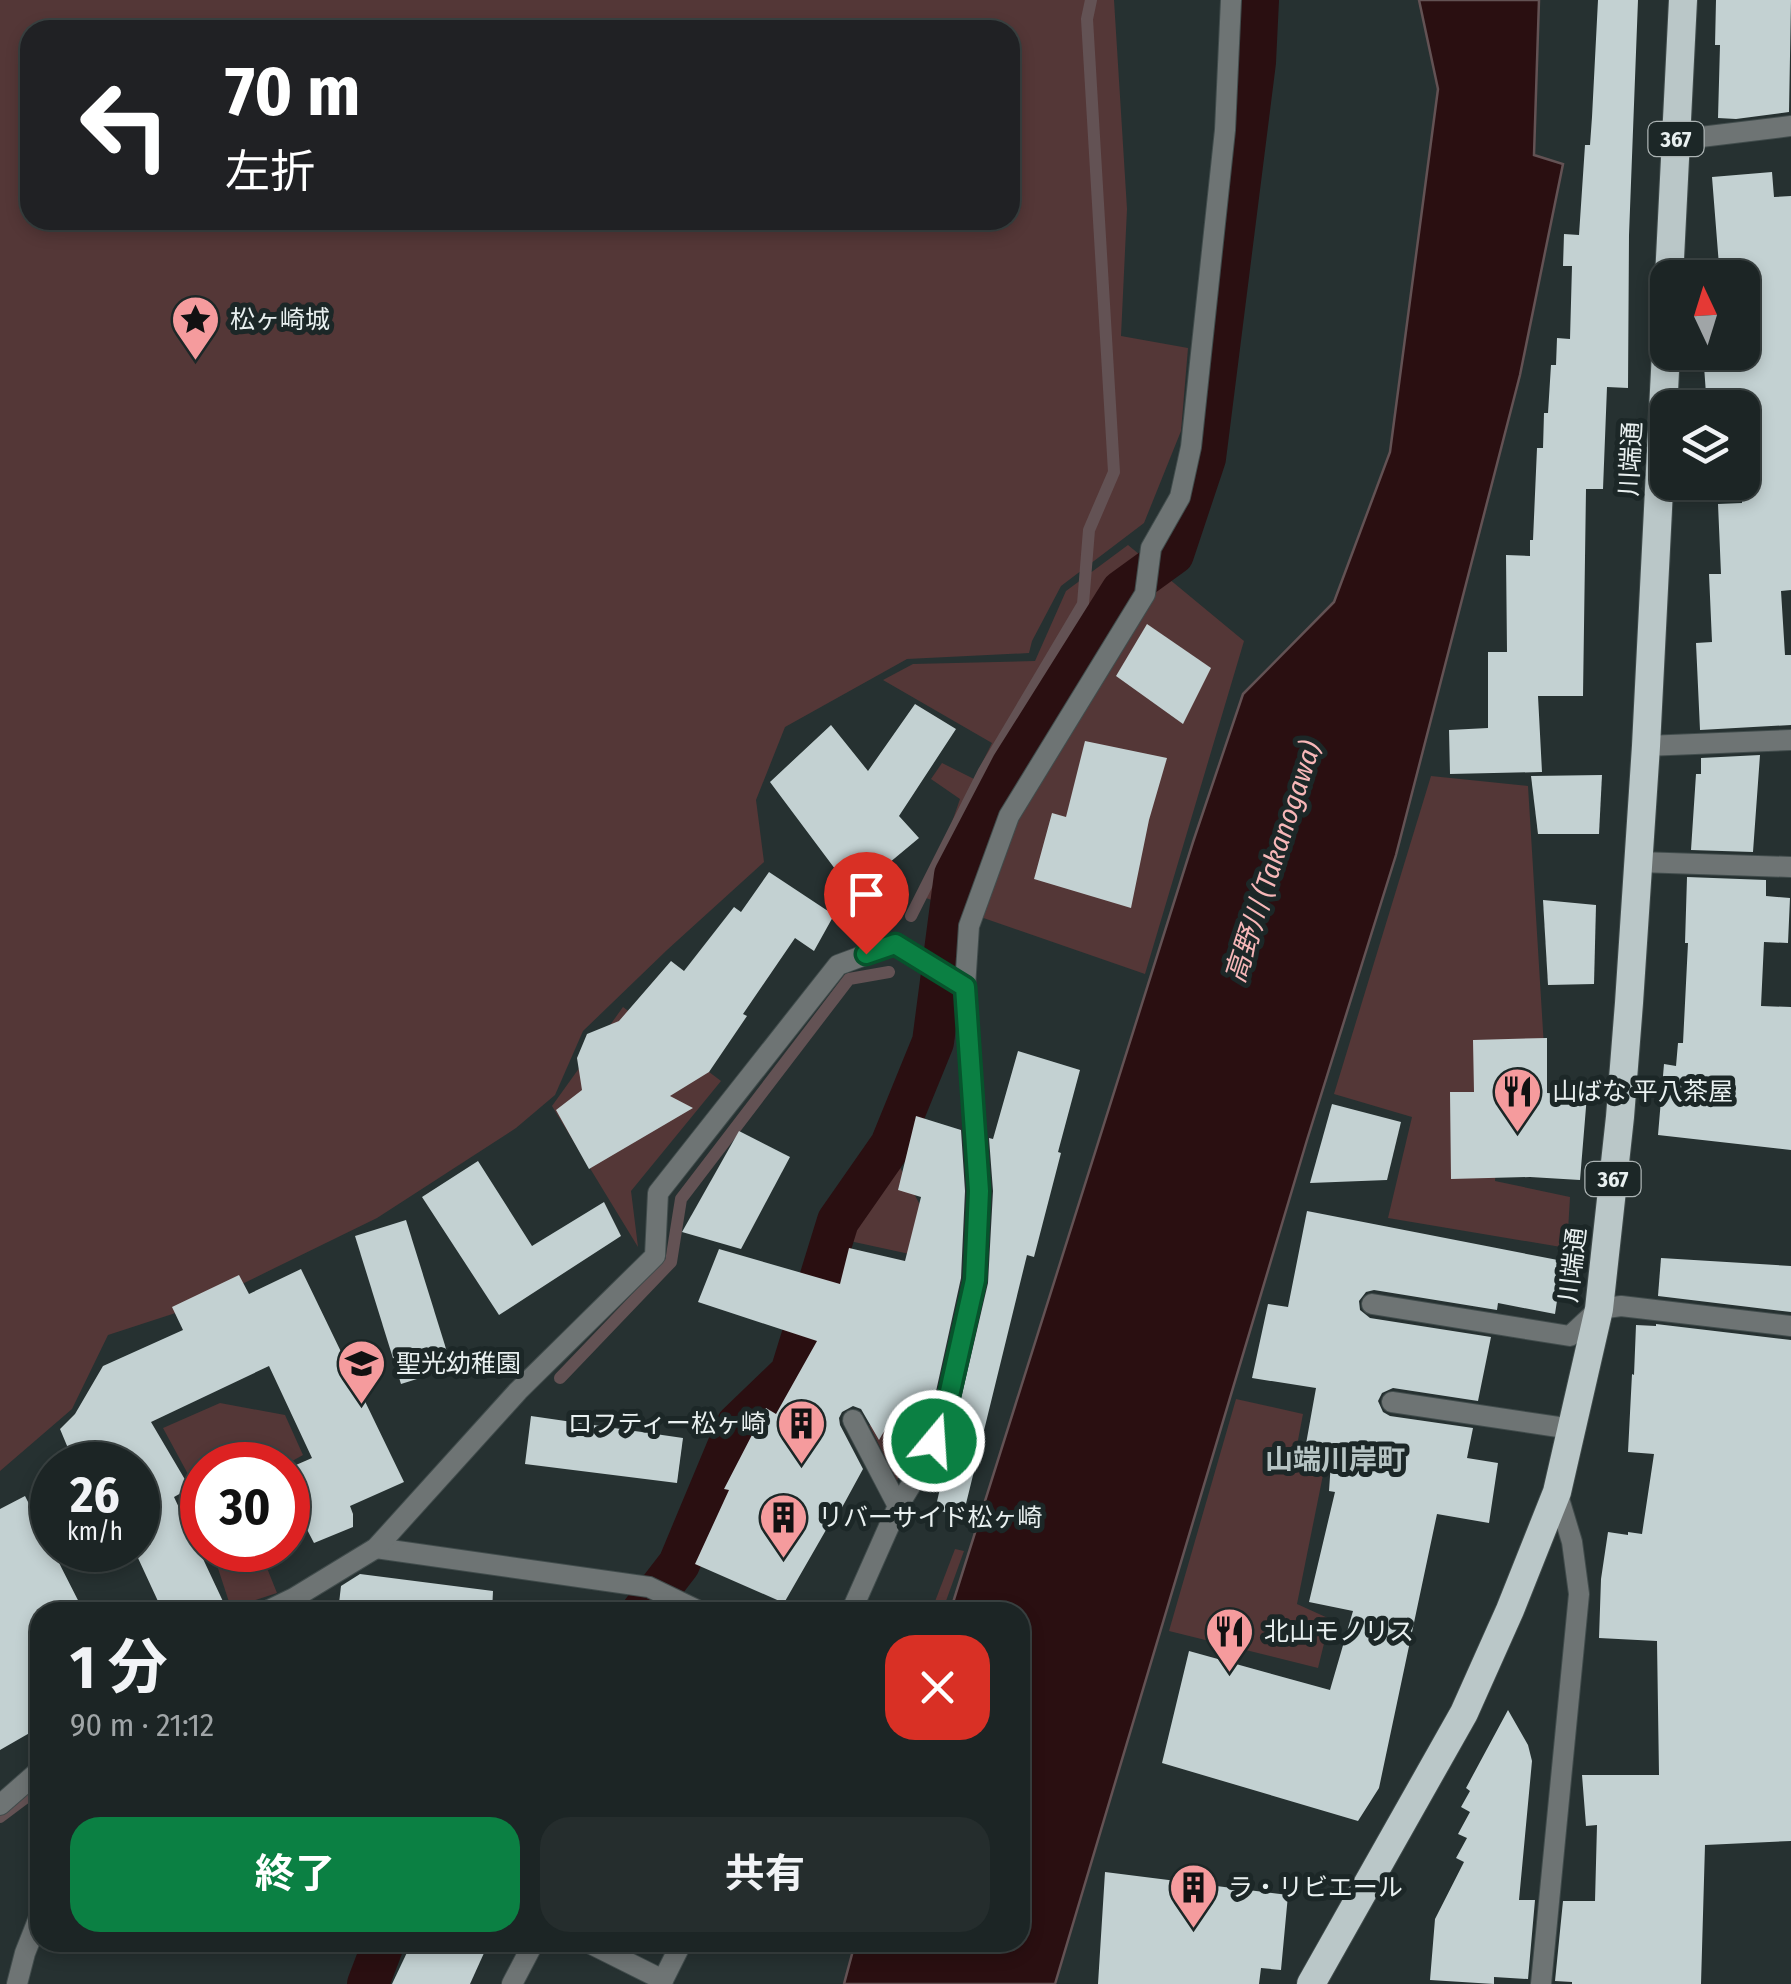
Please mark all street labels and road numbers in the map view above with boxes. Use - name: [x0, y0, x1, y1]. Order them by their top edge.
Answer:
- road number: 367: [1648, 122, 1704, 156]
- street label: 川端通: [1614, 421, 1648, 497]
- road number: 367: [1586, 1162, 1640, 1196]
- street label: 川端通: [1554, 1226, 1592, 1304]

